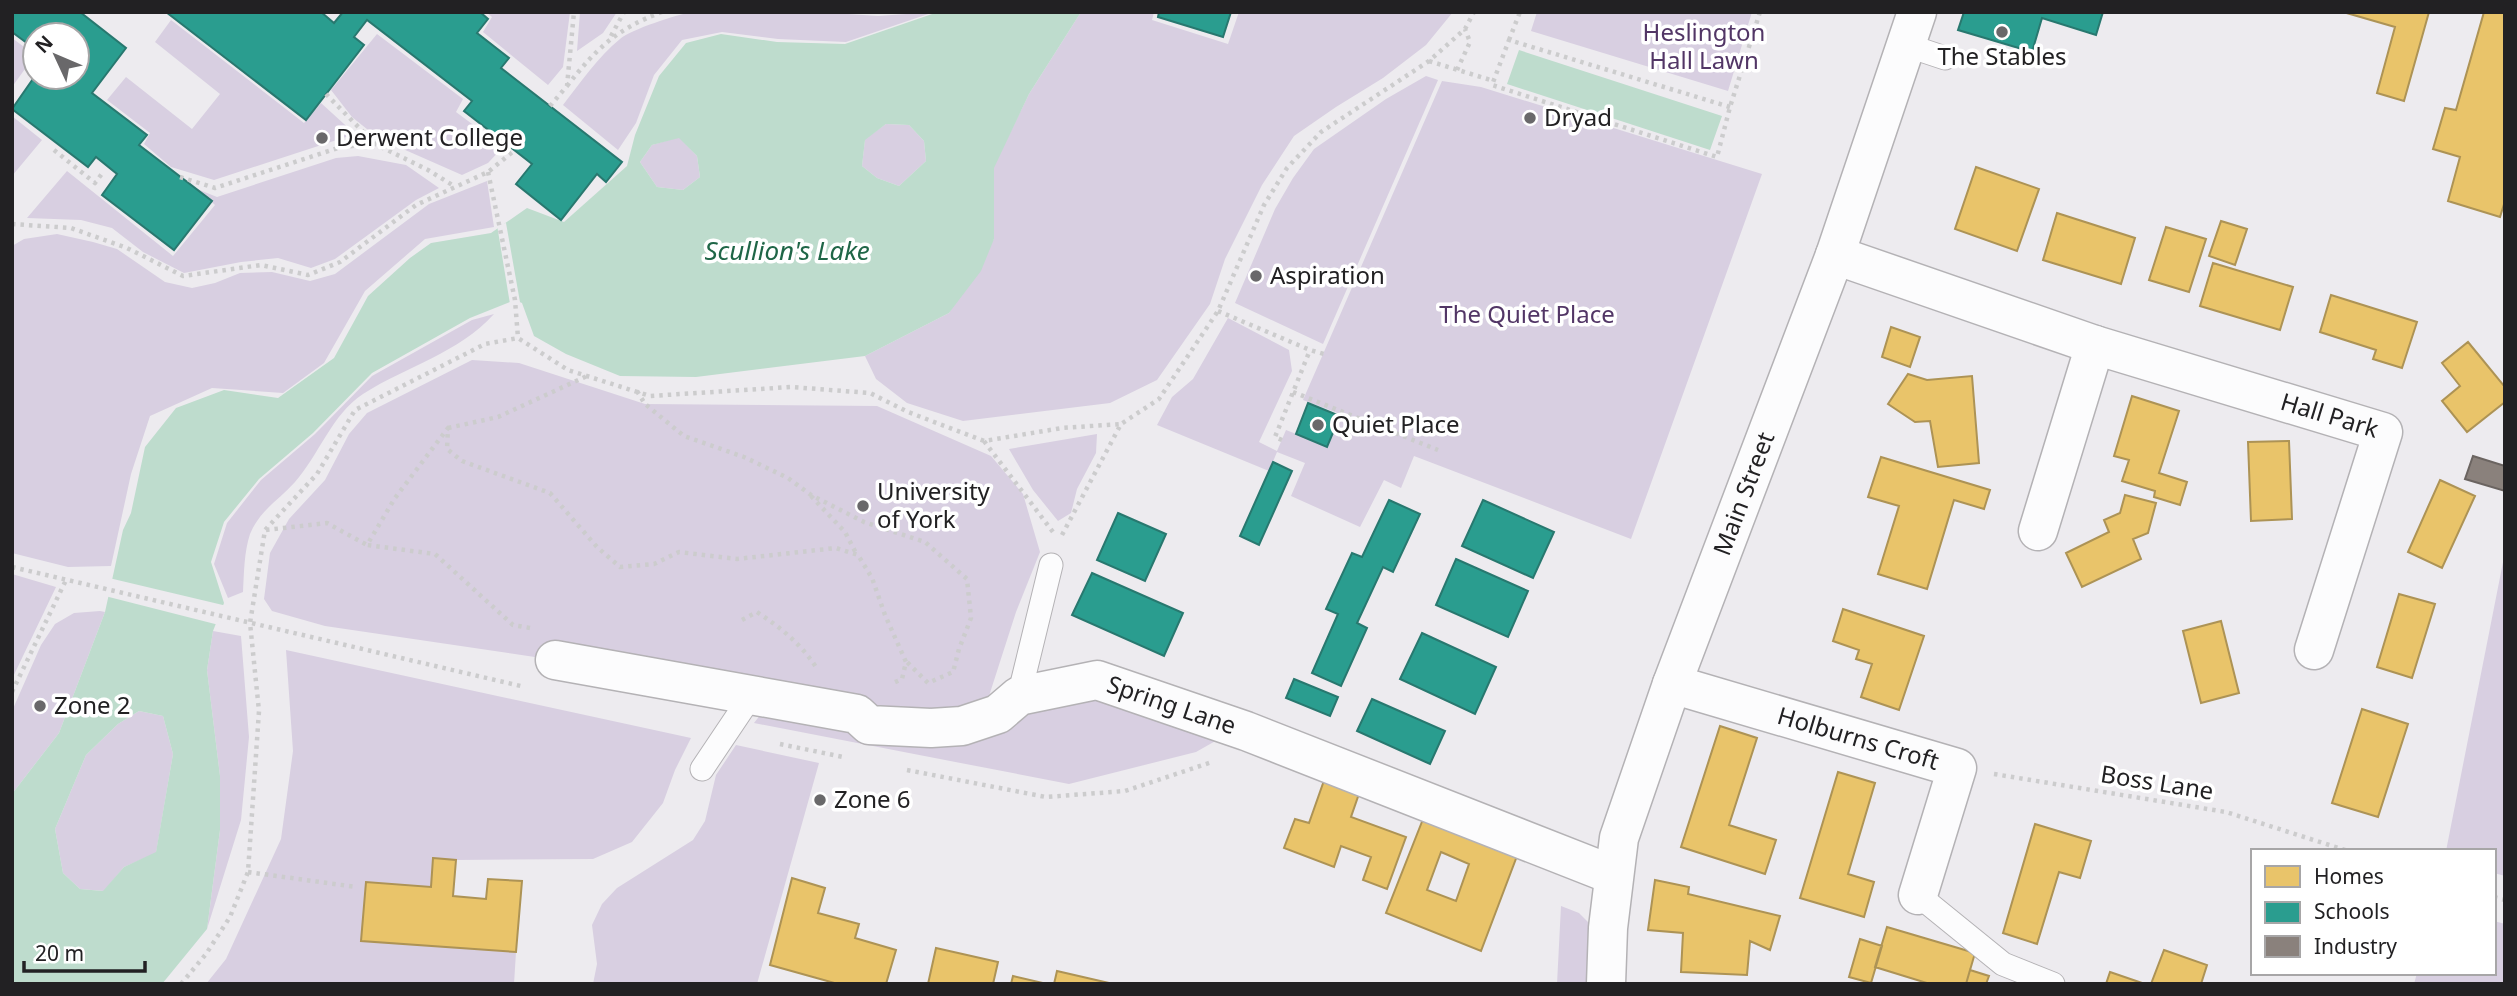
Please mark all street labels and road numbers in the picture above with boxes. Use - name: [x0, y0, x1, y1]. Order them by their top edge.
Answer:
- street label: Hall Park: [2277, 384, 2383, 445]
- street label: Main Street: [1704, 427, 1781, 560]
- street label: Spring Lane: [1103, 667, 1241, 741]
- street label: Holburns Croft: [1774, 698, 1943, 777]
- street label: Boss Lane: [2098, 756, 2216, 807]

